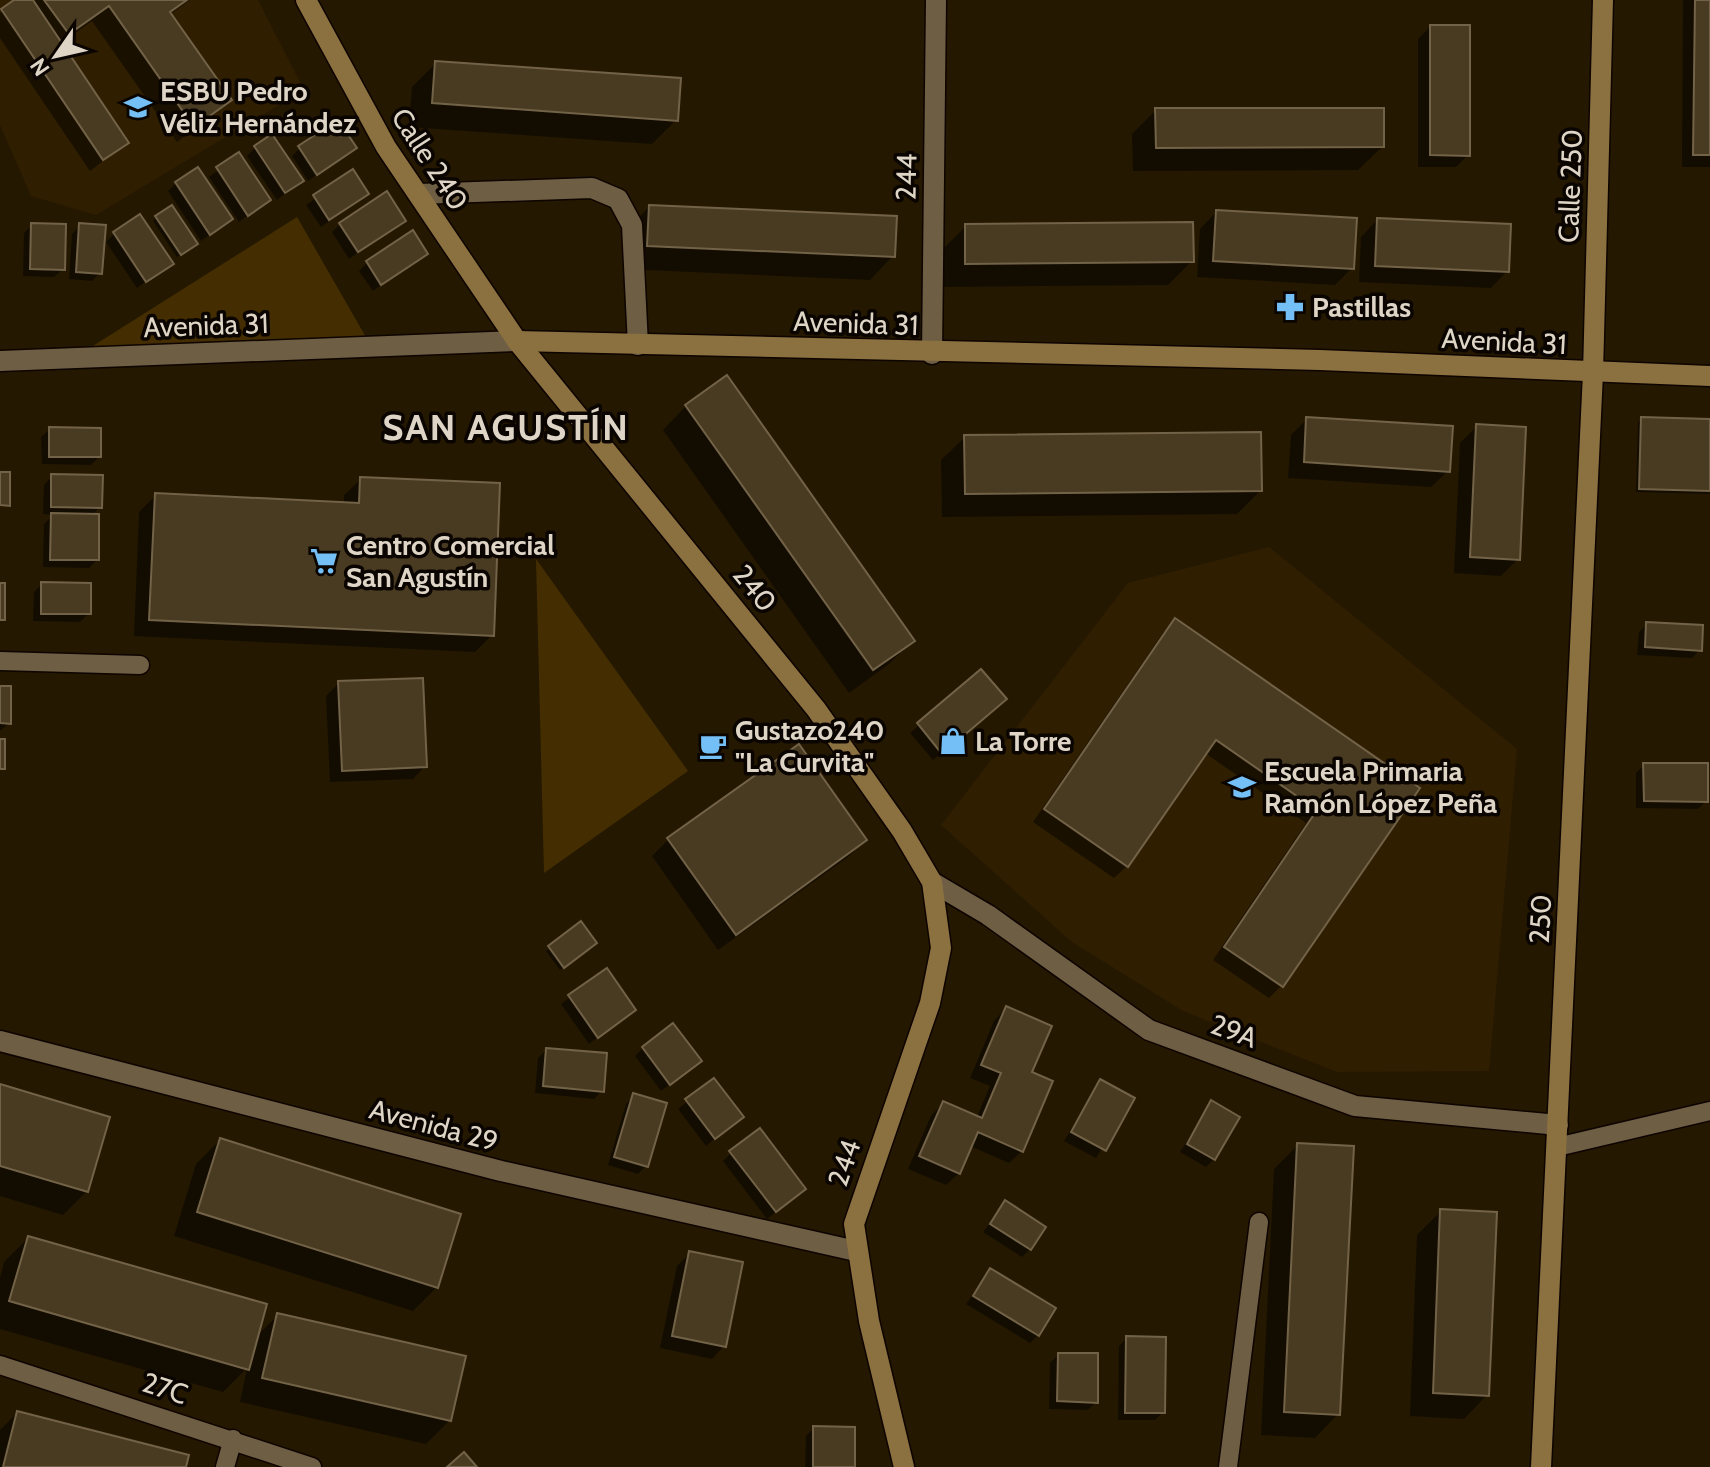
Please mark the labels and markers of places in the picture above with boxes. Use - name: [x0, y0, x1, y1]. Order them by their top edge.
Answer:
- place label: ESBU Pedro Véliz Hernández: [160, 74, 356, 140]
- school or university icon: ESBU Pedro Véliz Hernández: [123, 92, 153, 122]
- place label: Pastillas: [1312, 290, 1411, 324]
- pharmacy icon: Pastillas: [1275, 292, 1305, 322]
- place label: Centro Comercial San Agustín: [346, 528, 555, 594]
- supermarket icon: Centro Comercial San Agustín: [309, 546, 339, 576]
- place label: Gustazo240 "La Curvita": [735, 713, 885, 779]
- place label: La Torre: [975, 724, 1071, 758]
- shop icon: La Torre: [938, 726, 968, 756]
- cafe icon: Gustazo240 "La Curvita": [698, 731, 728, 761]
- place label: Escuela Primaria Ramón López Peña: [1264, 754, 1497, 820]
- school or university icon: Escuela Primaria Ramón López Peña: [1227, 772, 1257, 802]

